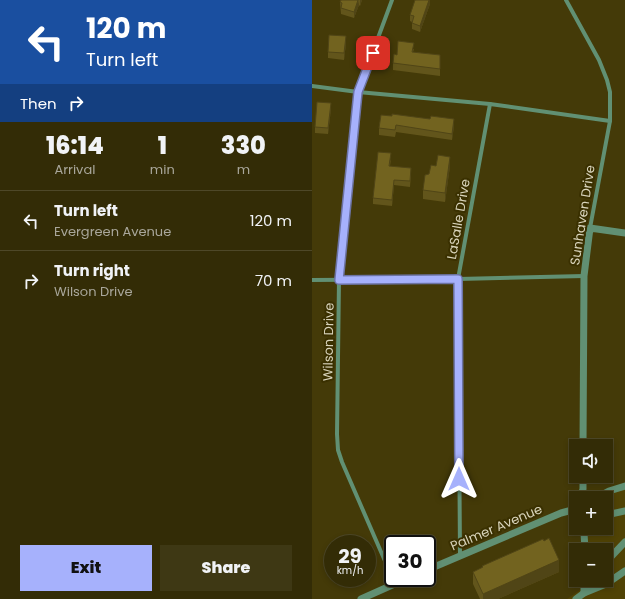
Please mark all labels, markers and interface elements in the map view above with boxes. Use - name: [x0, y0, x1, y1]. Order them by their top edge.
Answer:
- text: 120 m: [86, 9, 166, 48]
- icon: left: [20, 16, 72, 68]
- pin: [356, 36, 390, 70]
- icon: arrive: [362, 42, 384, 64]
- text: Turn left: [86, 47, 158, 72]
- icon: right: [65, 92, 87, 114]
- text: Then: [20, 93, 57, 114]
- text: 16:14: [46, 129, 104, 162]
- text: 1: [158, 129, 167, 162]
- text: 330: [221, 129, 266, 162]
- text: Arrival: [54, 160, 95, 179]
- text: min: [150, 160, 175, 179]
- text: m: [237, 160, 250, 179]
- street label: Sunhaven Drive: [565, 164, 600, 267]
- street label: LaSalle Drive: [442, 177, 475, 261]
- text: Turn left: [54, 200, 118, 221]
- icon: left: [20, 210, 42, 232]
- text: 120 m: [250, 210, 292, 231]
- text: Evergreen Avenue: [54, 222, 171, 241]
- text: Turn right: [54, 260, 130, 281]
- icon: right: [20, 270, 42, 292]
- text: 70 m: [255, 270, 292, 291]
- text: Wilson Drive: [54, 282, 133, 301]
- street label: Wilson Drive: [318, 303, 339, 381]
- map controls: [569, 439, 613, 587]
- button: sound: [569, 439, 613, 483]
- position arrow: [438, 458, 480, 500]
- button: +: [569, 491, 613, 535]
- street label: Palmer Avenue: [447, 500, 545, 555]
- speed limit sign: 30: [384, 535, 436, 587]
- text: 29: [338, 542, 362, 570]
- button: −: [569, 543, 613, 587]
- button: Exit: [20, 545, 152, 591]
- button: Share: [160, 545, 292, 591]
- text: km/h: [337, 563, 363, 578]

